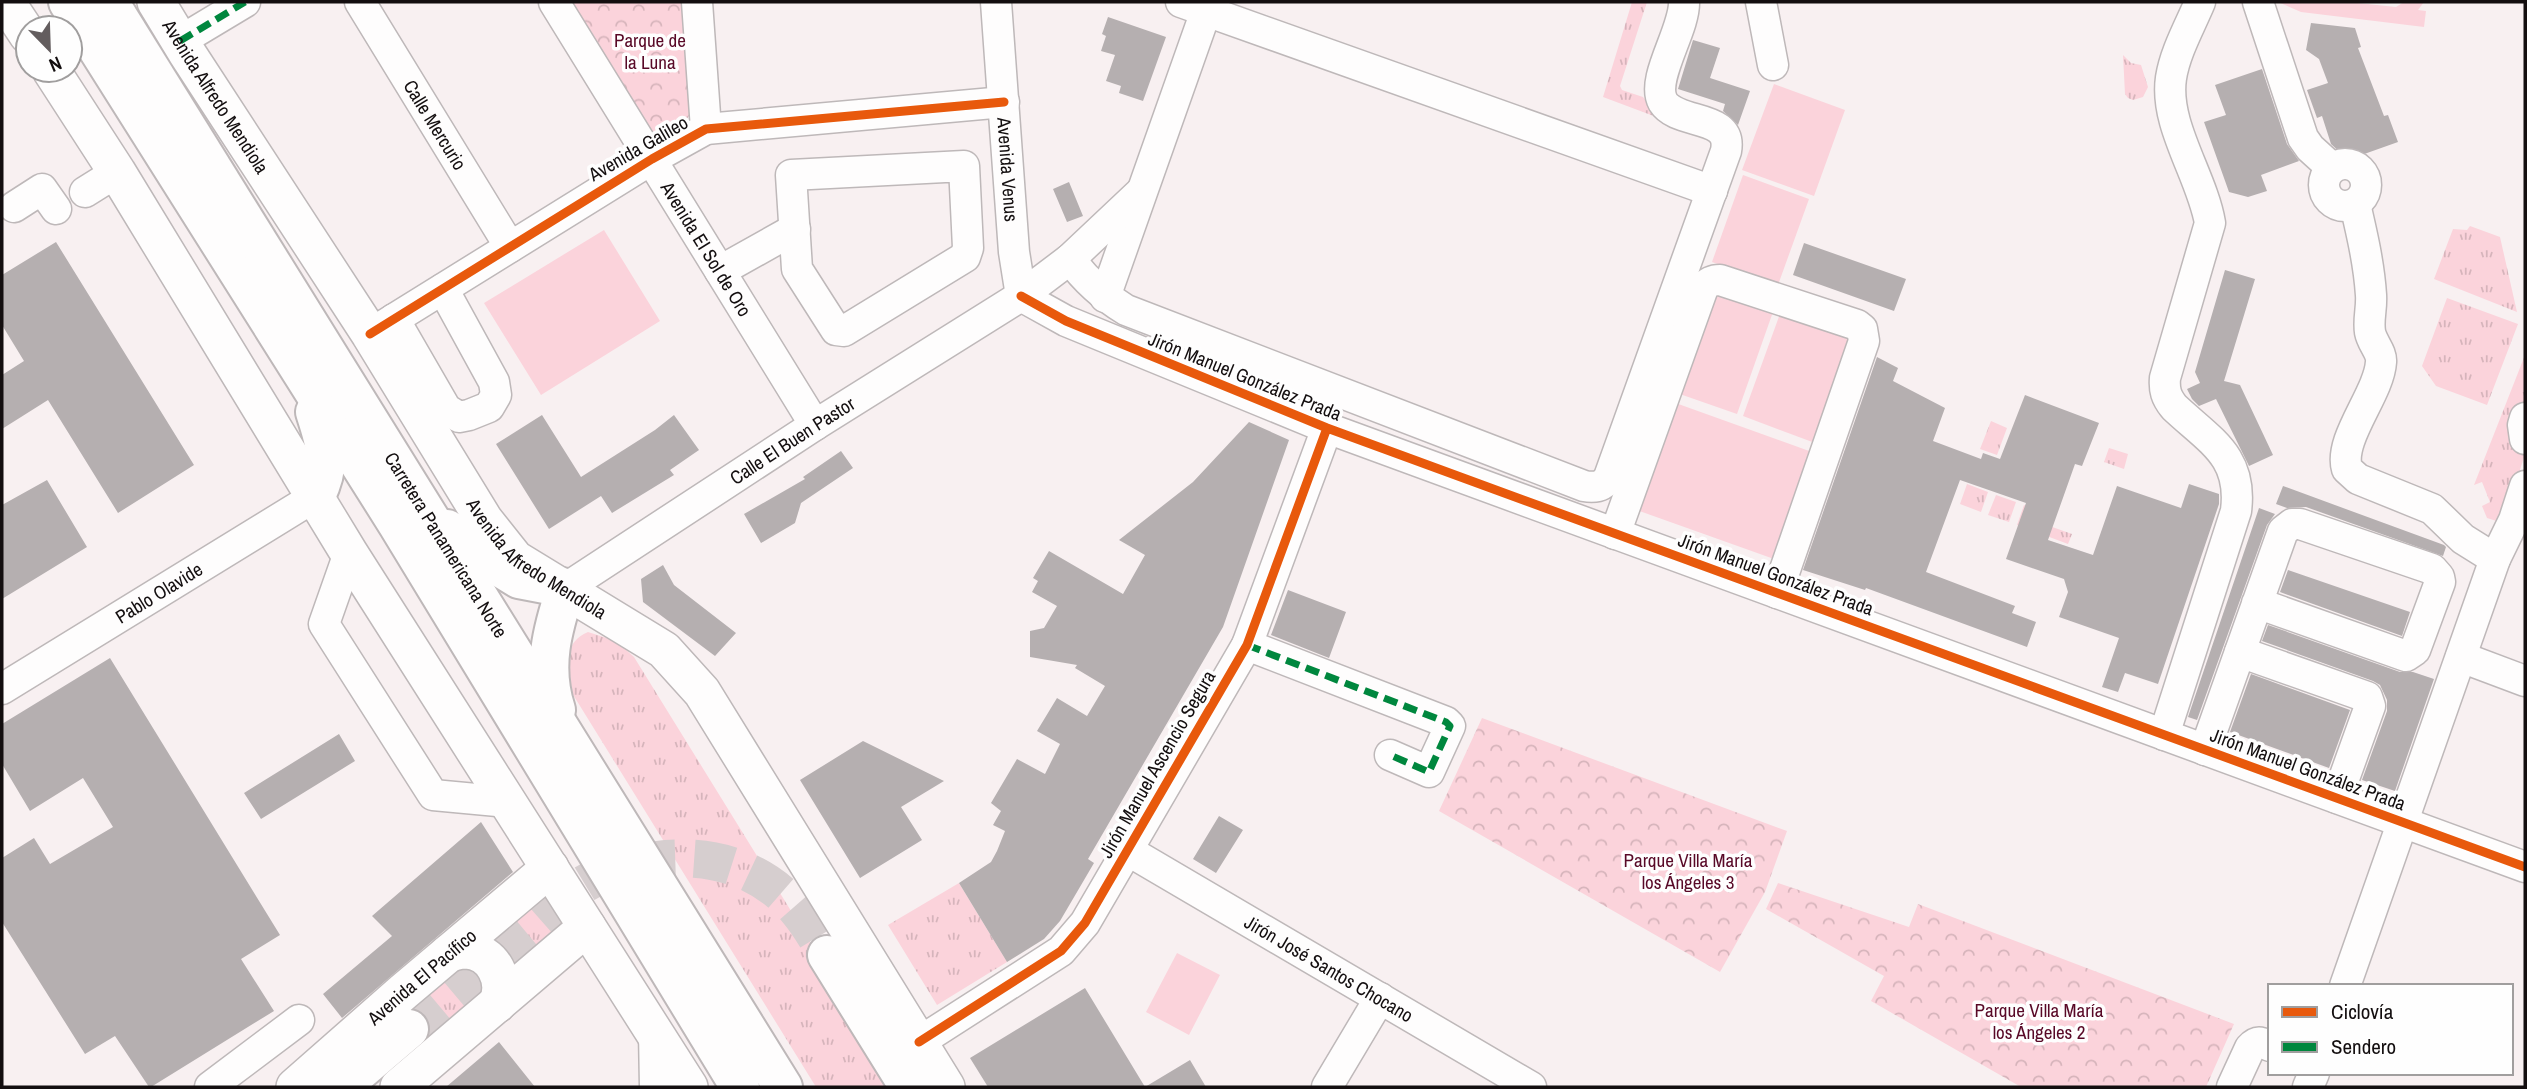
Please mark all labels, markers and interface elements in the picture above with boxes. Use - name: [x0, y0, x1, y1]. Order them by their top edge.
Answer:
- north arrow: [14, 14, 84, 84]
- street label: Avenida Alfredo Mendiola: [156, 14, 275, 179]
- park label: Parque de la Luna: [614, 27, 686, 75]
- text: N: [45, 50, 66, 79]
- street label: Calle Mercurio: [398, 75, 473, 175]
- street label: Avenida Galileo: [583, 109, 692, 187]
- street label: Avenida Venus: [991, 115, 1025, 223]
- street label: Avenida El Sol de Oro: [654, 176, 758, 321]
- street label: Jirón Manuel González Prada: [1145, 325, 1346, 427]
- street label: Calle El Buen Pastor: [725, 390, 860, 490]
- street label: Carretera Panamericana Norte: [379, 447, 514, 643]
- street label: Avenida Alfredo Mendiola: [460, 492, 612, 625]
- street label: Jirón Manuel González Prada: [1675, 527, 1878, 622]
- street label: Pablo Olavide: [110, 556, 207, 629]
- street label: Jirón Manuel Ascencio Segura: [1093, 665, 1221, 862]
- street label: Jirón Manuel González Prada: [2207, 722, 2410, 817]
- park label: Parque Villa María los Ángeles 3: [1624, 847, 1753, 895]
- street label: Jirón José Santos Chocano: [1240, 909, 1418, 1028]
- street label: Avenida El Pacífico: [361, 923, 482, 1031]
- legend: [2268, 984, 2513, 1075]
- park label: Parque Villa María los Ángeles 2: [1975, 997, 2104, 1045]
- text: Ciclovía: [2331, 997, 2394, 1026]
- text: Sendero: [2331, 1032, 2396, 1061]

